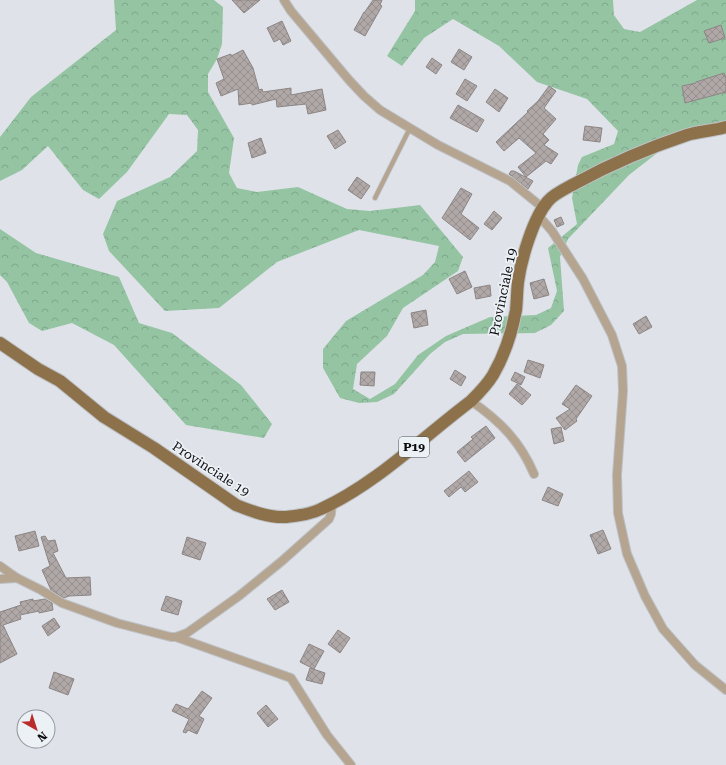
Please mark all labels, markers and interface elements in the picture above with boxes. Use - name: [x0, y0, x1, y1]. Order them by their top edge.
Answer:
- street label: Provinciale 19: [486, 247, 520, 337]
- road number: P19: [399, 437, 429, 457]
- street label: Provinciale 19: [170, 439, 252, 499]
- north arrow: [16, 709, 56, 749]
- text: N: [34, 729, 49, 744]

